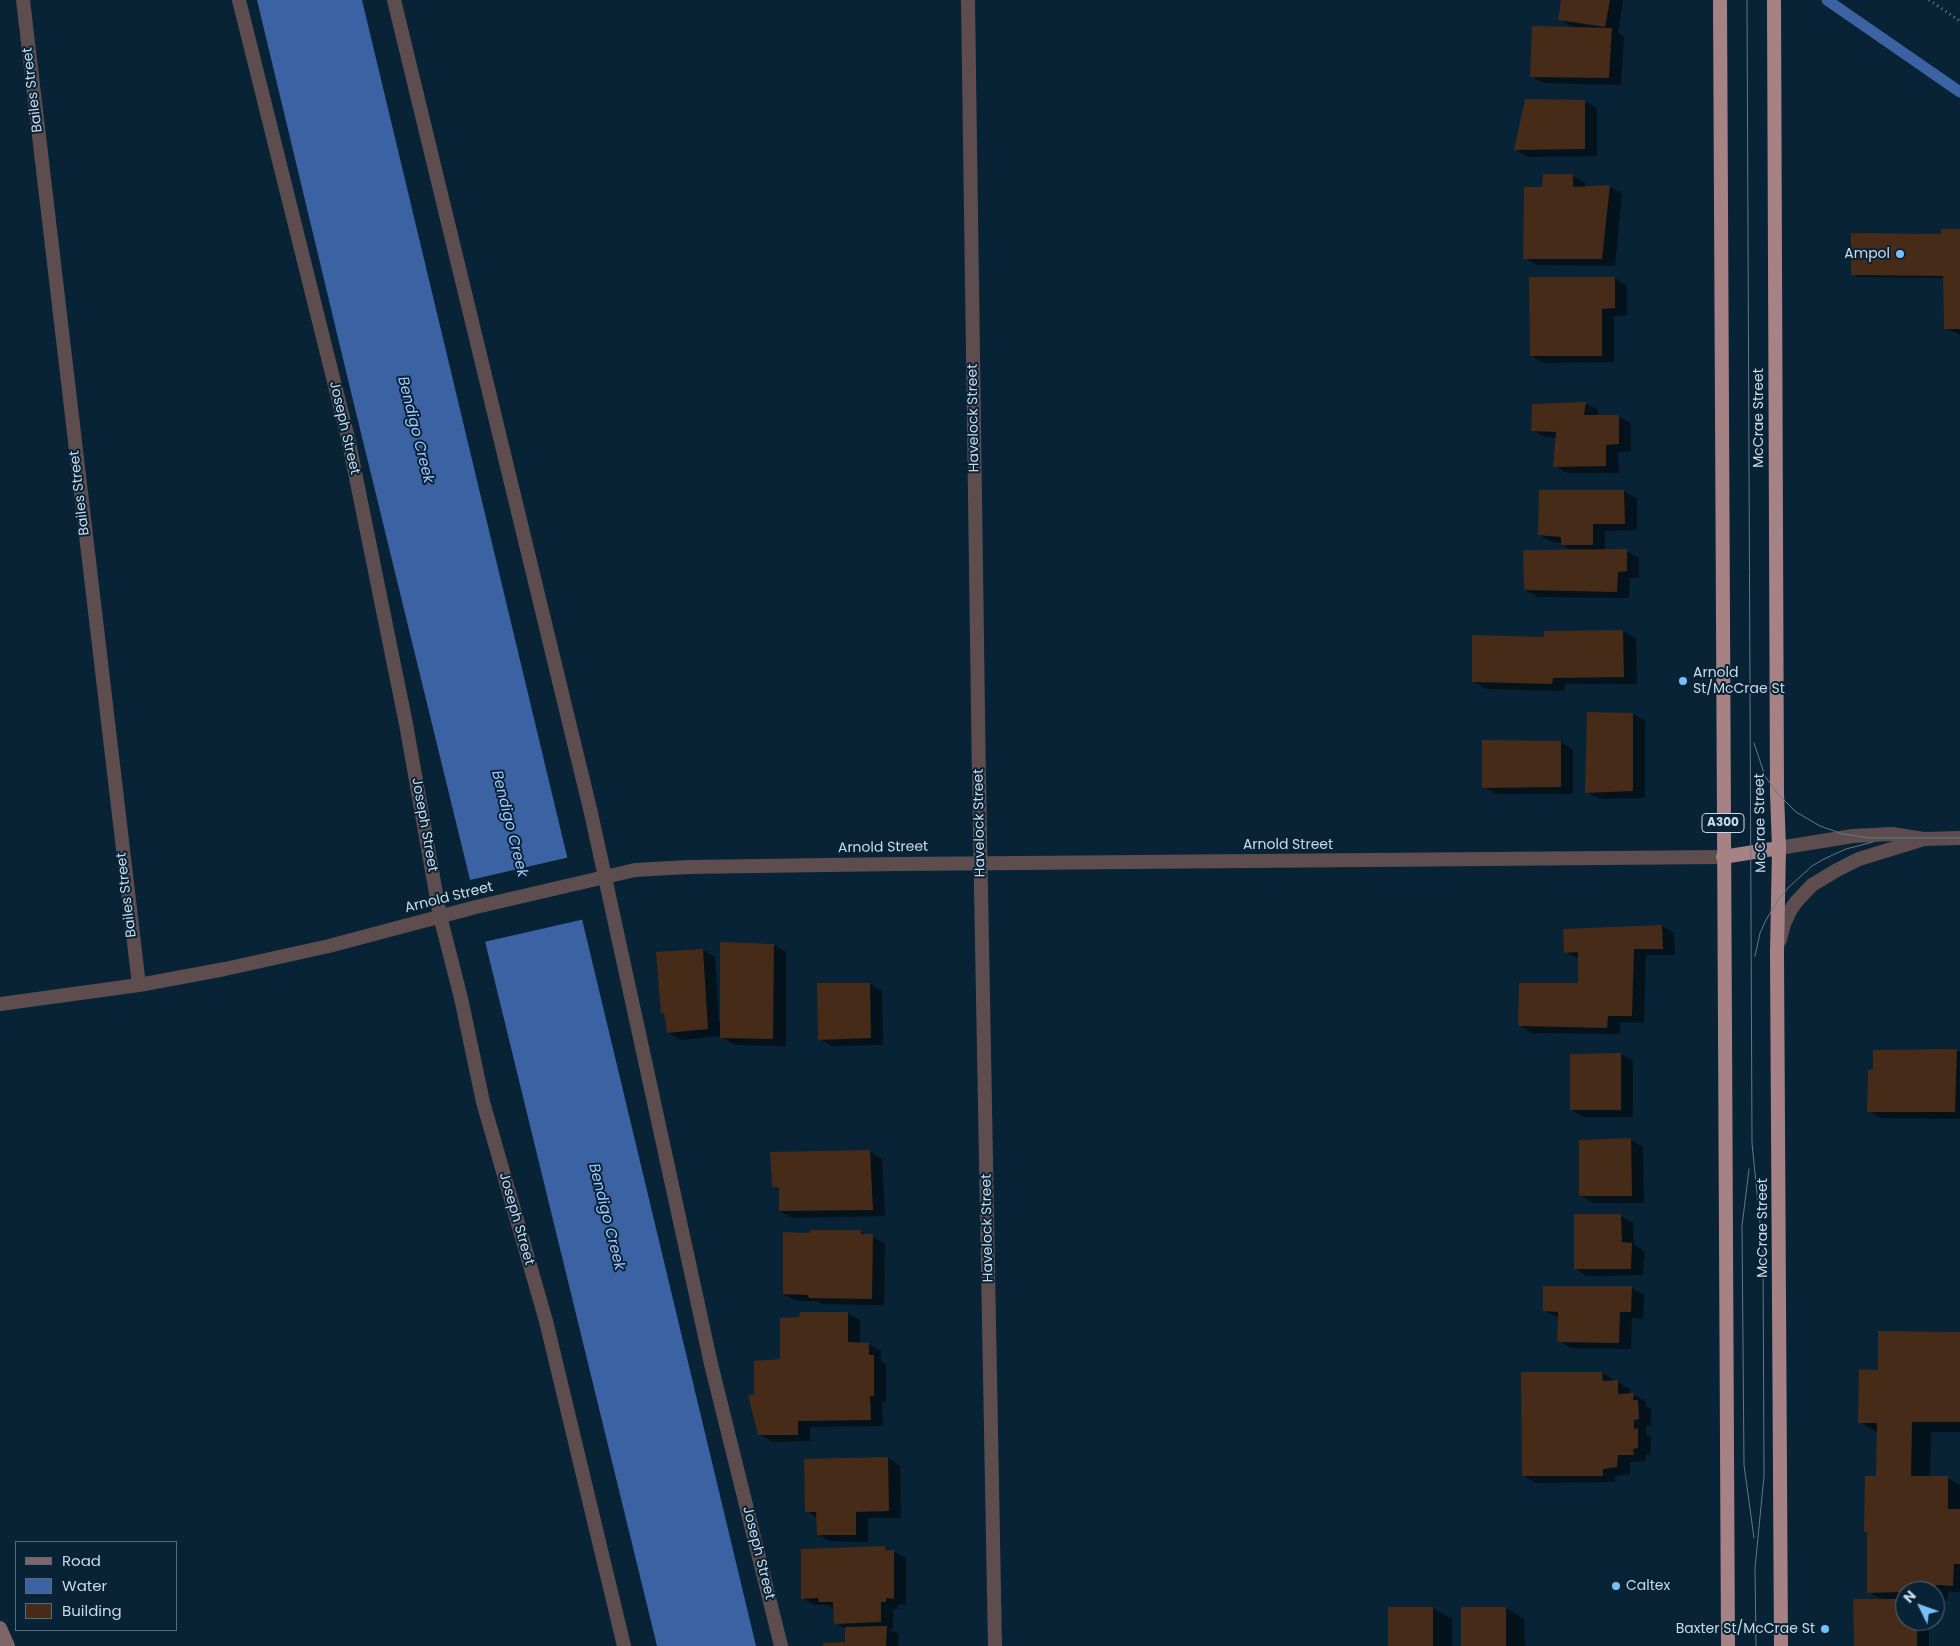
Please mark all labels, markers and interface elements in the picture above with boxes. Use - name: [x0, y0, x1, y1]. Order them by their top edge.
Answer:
- street label: Bailes Street: [19, 46, 47, 134]
- place label: Ampol: [1844, 246, 1890, 262]
- marker: Ampol: [1894, 248, 1906, 260]
- street label: Havelock Street: [965, 364, 983, 472]
- street label: McCrae Street: [1751, 368, 1767, 468]
- water label: Bendigo Creek: [393, 375, 437, 485]
- street label: Joseph Street: [325, 380, 363, 476]
- street label: Bailes Street: [66, 449, 94, 537]
- place label: Arnold St/McCrae St: [1693, 665, 1785, 698]
- marker: Arnold St/McCrae St: [1677, 675, 1689, 687]
- water label: Bendigo Creek: [487, 769, 531, 879]
- street label: Havelock Street: [971, 769, 989, 877]
- street label: McCrae Street: [1752, 773, 1770, 873]
- street label: Joseph Street: [407, 777, 441, 873]
- road number: A300: [1702, 814, 1744, 832]
- street label: Arnold Street: [1243, 837, 1333, 853]
- street label: Arnold Street: [838, 839, 928, 857]
- street label: Bailes Street: [113, 851, 141, 939]
- street label: Arnold Street: [403, 879, 495, 917]
- water label: Bendigo Creek: [584, 1162, 628, 1272]
- street label: Joseph Street: [495, 1171, 537, 1267]
- street label: Havelock Street: [979, 1174, 997, 1282]
- street label: McCrae Street: [1755, 1178, 1771, 1278]
- street label: Joseph Street: [738, 1505, 778, 1601]
- legend: [15, 1541, 178, 1631]
- text: Road: [62, 1550, 101, 1571]
- text: Water: [62, 1575, 107, 1596]
- place label: Caltex: [1626, 1578, 1670, 1594]
- marker: Caltex: [1610, 1580, 1622, 1592]
- north arrow: [1895, 1581, 1945, 1631]
- text: N: [1899, 1586, 1921, 1607]
- text: Building: [62, 1600, 122, 1621]
- place label: Baxter St/McCrae St: [1676, 1621, 1815, 1637]
- marker: Baxter St/McCrae St: [1819, 1623, 1831, 1635]

